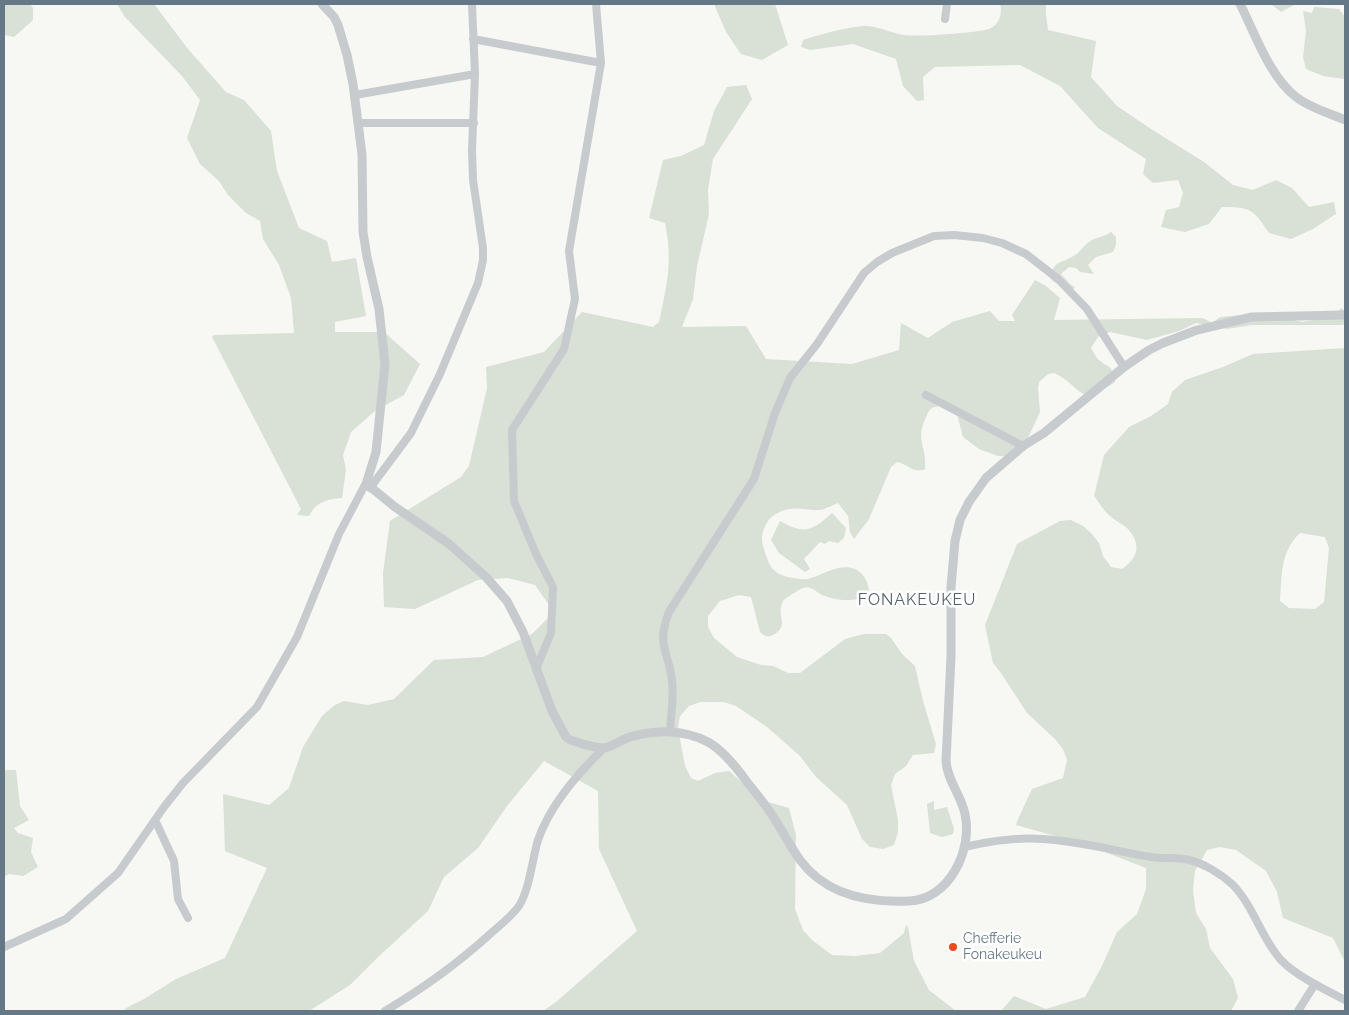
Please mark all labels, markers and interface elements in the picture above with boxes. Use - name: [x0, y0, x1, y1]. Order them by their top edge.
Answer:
- district label: FONAKEUKEU: [856, 590, 978, 610]
- place label: Chefferie Fonakeukeu: [963, 931, 1042, 964]
- marker: Chefferie Fonakeukeu: [947, 941, 959, 953]

